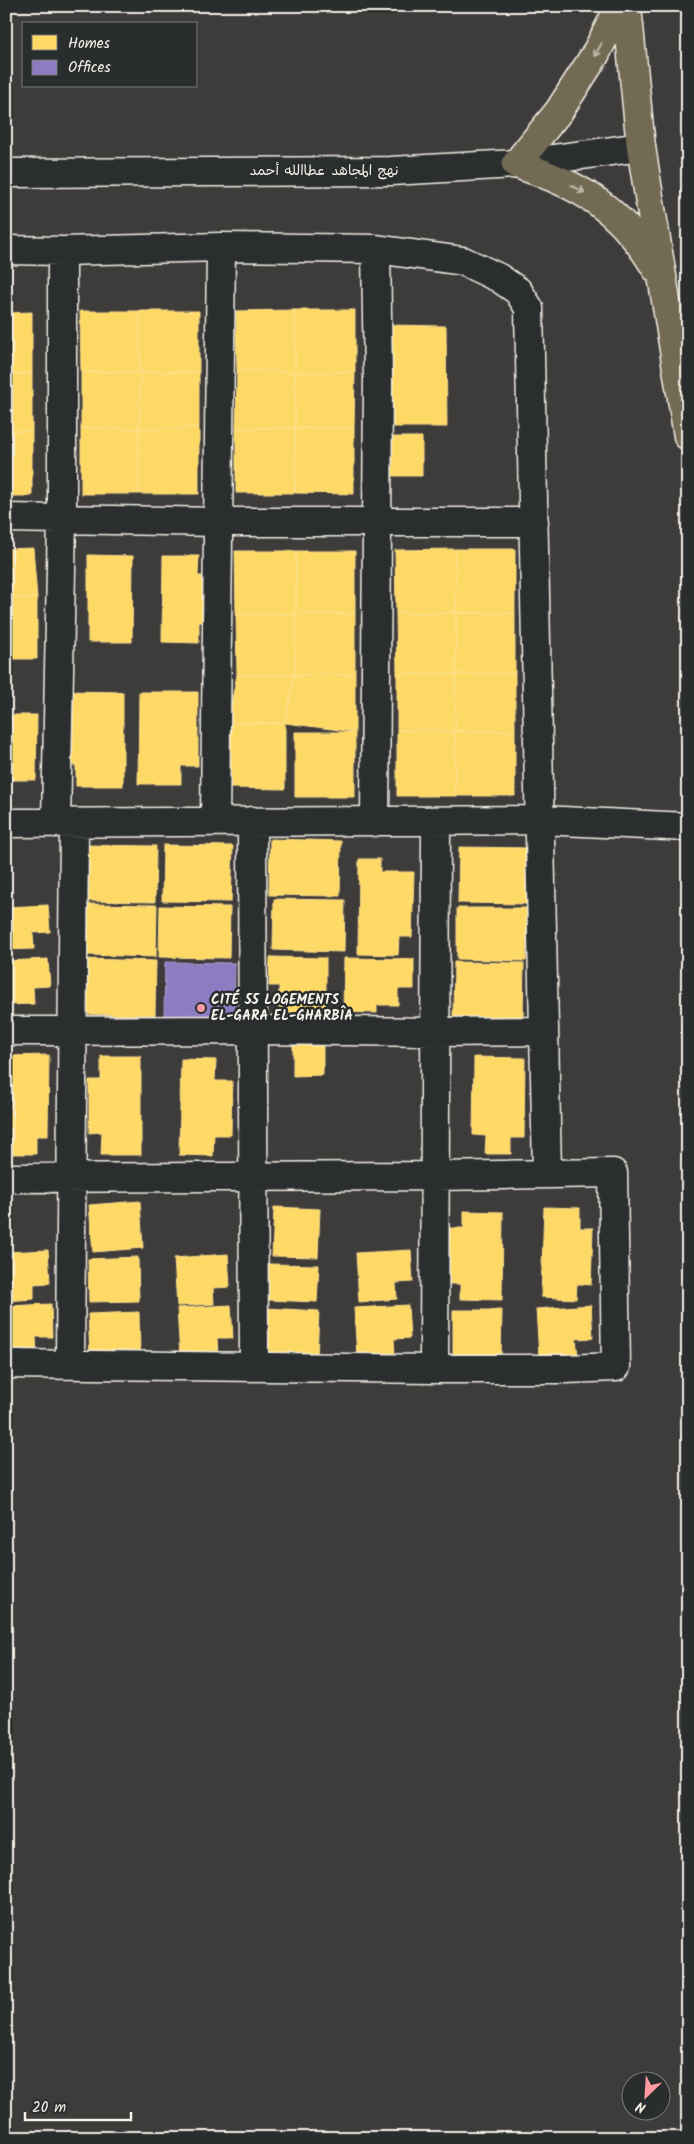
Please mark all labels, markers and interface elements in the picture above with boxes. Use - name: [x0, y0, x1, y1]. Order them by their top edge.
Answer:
- legend: [22, 22, 198, 88]
- text: Homes: [68, 32, 111, 56]
- one-way arrow: [592, 42, 602, 56]
- text: Offices: [68, 56, 111, 80]
- street label: نهج المجاهد عطاالله أحمد: [249, 160, 399, 182]
- one-way arrow: [570, 184, 585, 194]
- place label: CITÉ 55 LOGEMENTS EL-GARA EL-GHARBÎA: [211, 989, 353, 1027]
- marker: CITÉ 55 LOGEMENTS EL-GARA EL-GHARBÎA: [195, 1002, 207, 1014]
- north arrow: [622, 2072, 672, 2122]
- scale bar: [25, 2089, 131, 2121]
- text: N: [632, 2095, 650, 2119]
- text: 20 m: [32, 2096, 66, 2120]

